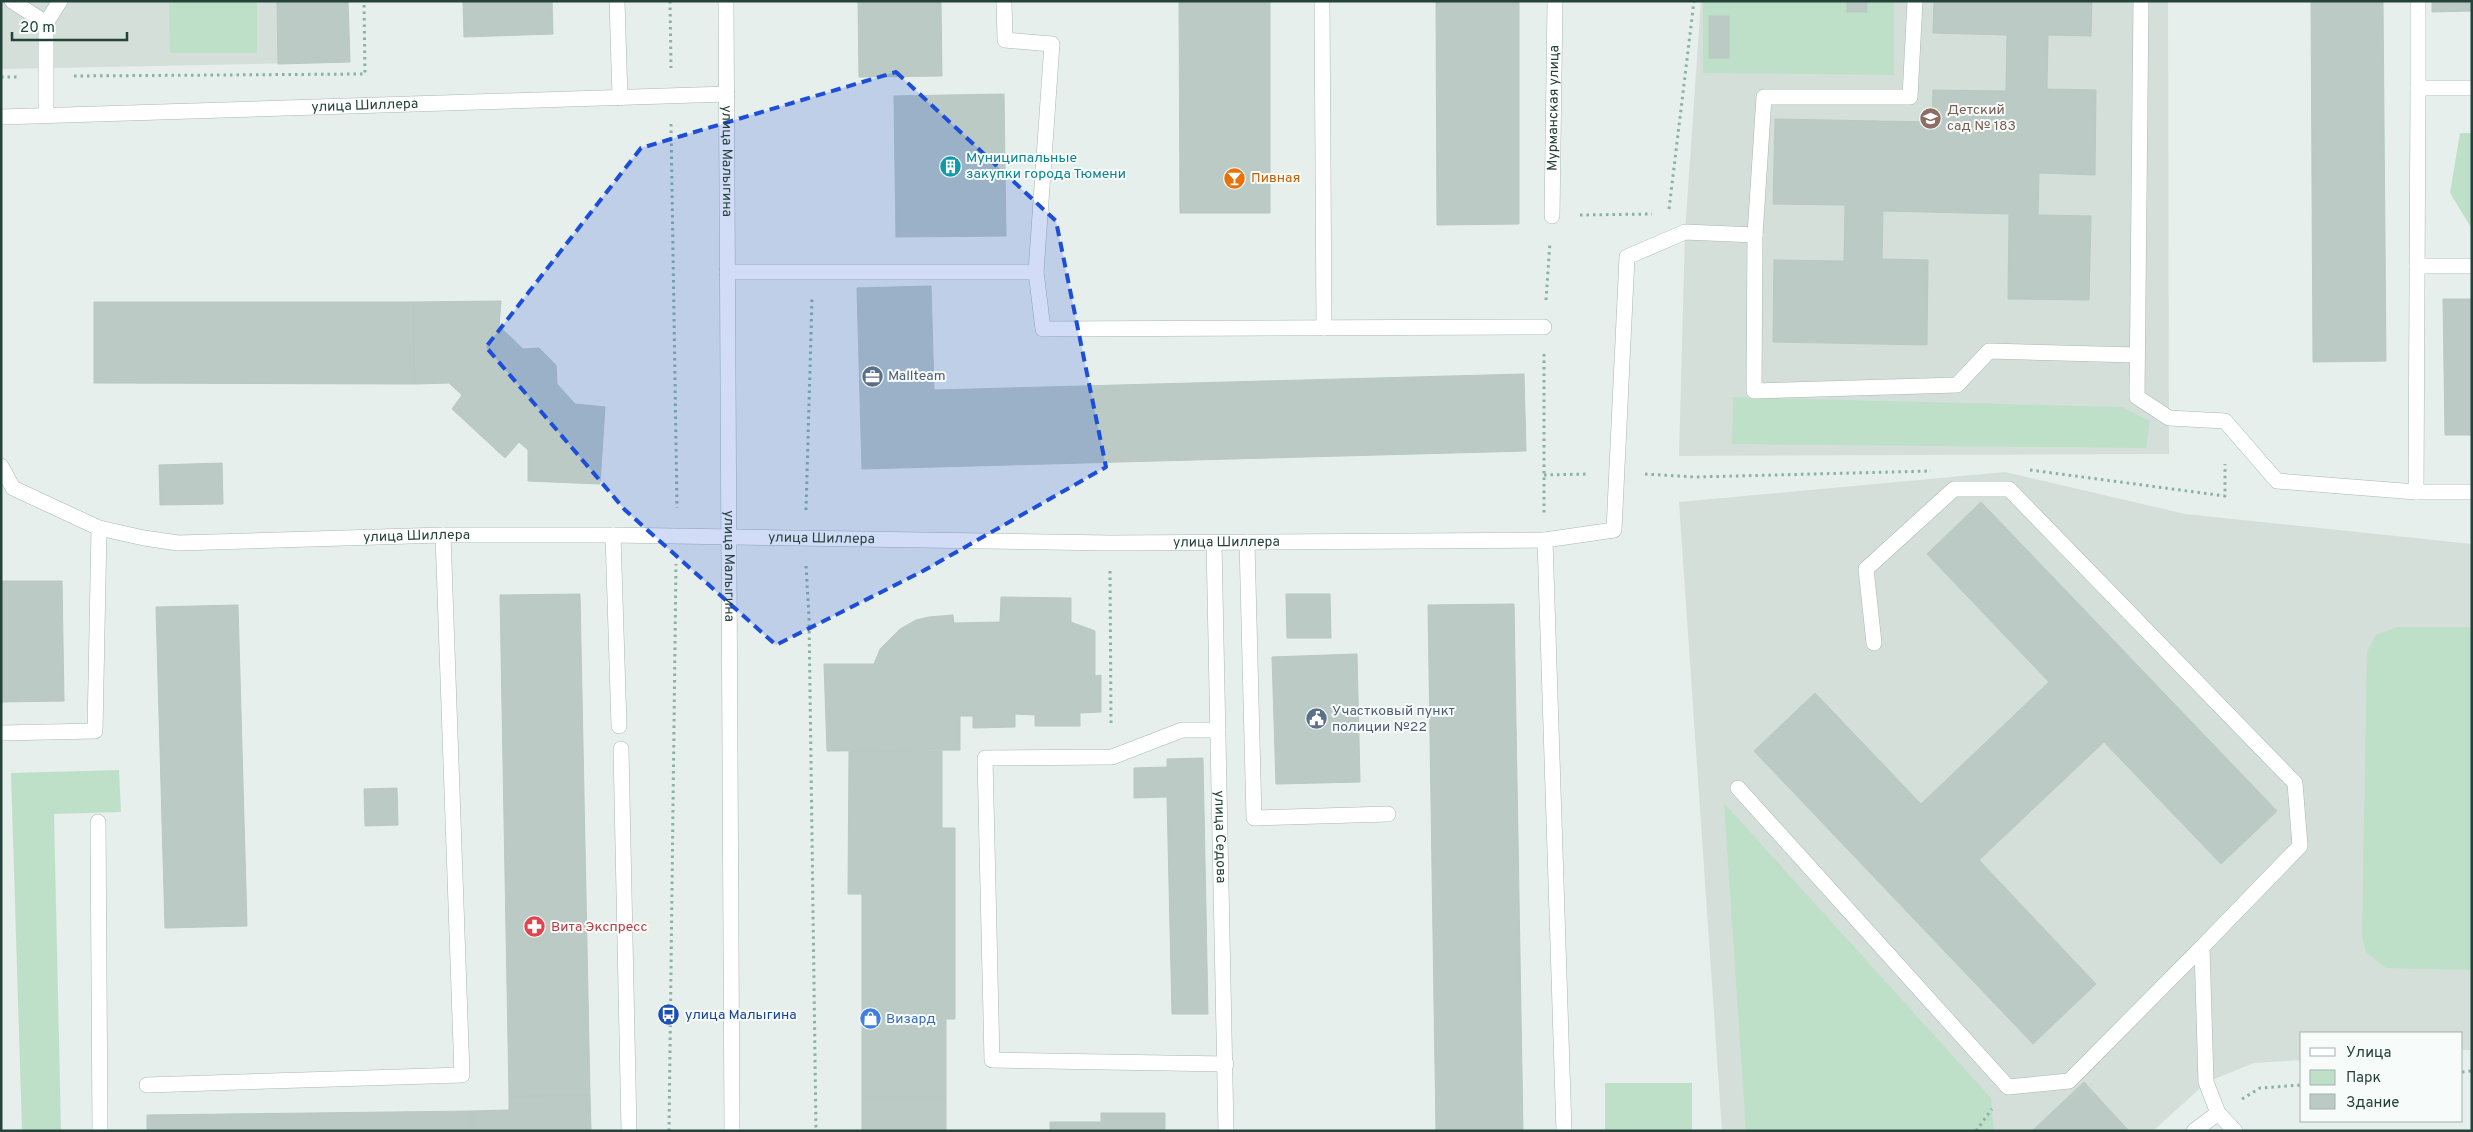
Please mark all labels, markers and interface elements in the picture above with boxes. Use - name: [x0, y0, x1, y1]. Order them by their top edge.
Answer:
- scale bar: [12, 10, 128, 42]
- text: 20 m: [20, 19, 55, 38]
- street label: Мурманская улица: [1544, 45, 1563, 171]
- street label: улица Шиллера: [311, 95, 419, 116]
- place label: Детский сад № 183: [1947, 102, 2016, 135]
- street label: улица Малыгина: [718, 105, 736, 217]
- school or university icon: Детский сад № 183: [1919, 106, 1943, 130]
- place label: Муниципальные закупки города Тюмени: [966, 150, 1126, 183]
- building icon: Муниципальные закупки города Тюмени: [938, 154, 962, 178]
- bar icon: Пивная: [1223, 166, 1247, 190]
- place label: Пивная: [1251, 170, 1300, 187]
- office icon: Mallteam: [860, 364, 884, 388]
- place label: Mallteam: [888, 368, 946, 385]
- street label: улица Малыгина: [720, 510, 738, 622]
- street label: улица Шиллера: [363, 526, 470, 546]
- street label: улица Шиллера: [768, 529, 875, 548]
- street label: улица Шиллера: [1173, 533, 1280, 551]
- place label: Участковый пункт полиции №22: [1332, 703, 1455, 736]
- public building icon: Участковый пункт полиции №22: [1304, 707, 1328, 731]
- street label: улица Седова: [1211, 790, 1229, 884]
- pharmacy icon: Вита Экспресс: [523, 915, 547, 939]
- place label: Вита Экспресс: [551, 919, 647, 936]
- bus stop icon: улица Малыгина: [657, 1003, 681, 1027]
- place label: улица Малыгина: [685, 1007, 797, 1024]
- shop icon: Визард: [858, 1007, 882, 1031]
- place label: Визард: [886, 1011, 936, 1028]
- legend: [2300, 1032, 2463, 1122]
- text: Улица: [2346, 1044, 2391, 1063]
- text: Парк: [2346, 1069, 2381, 1088]
- text: Здание: [2346, 1094, 2399, 1113]

